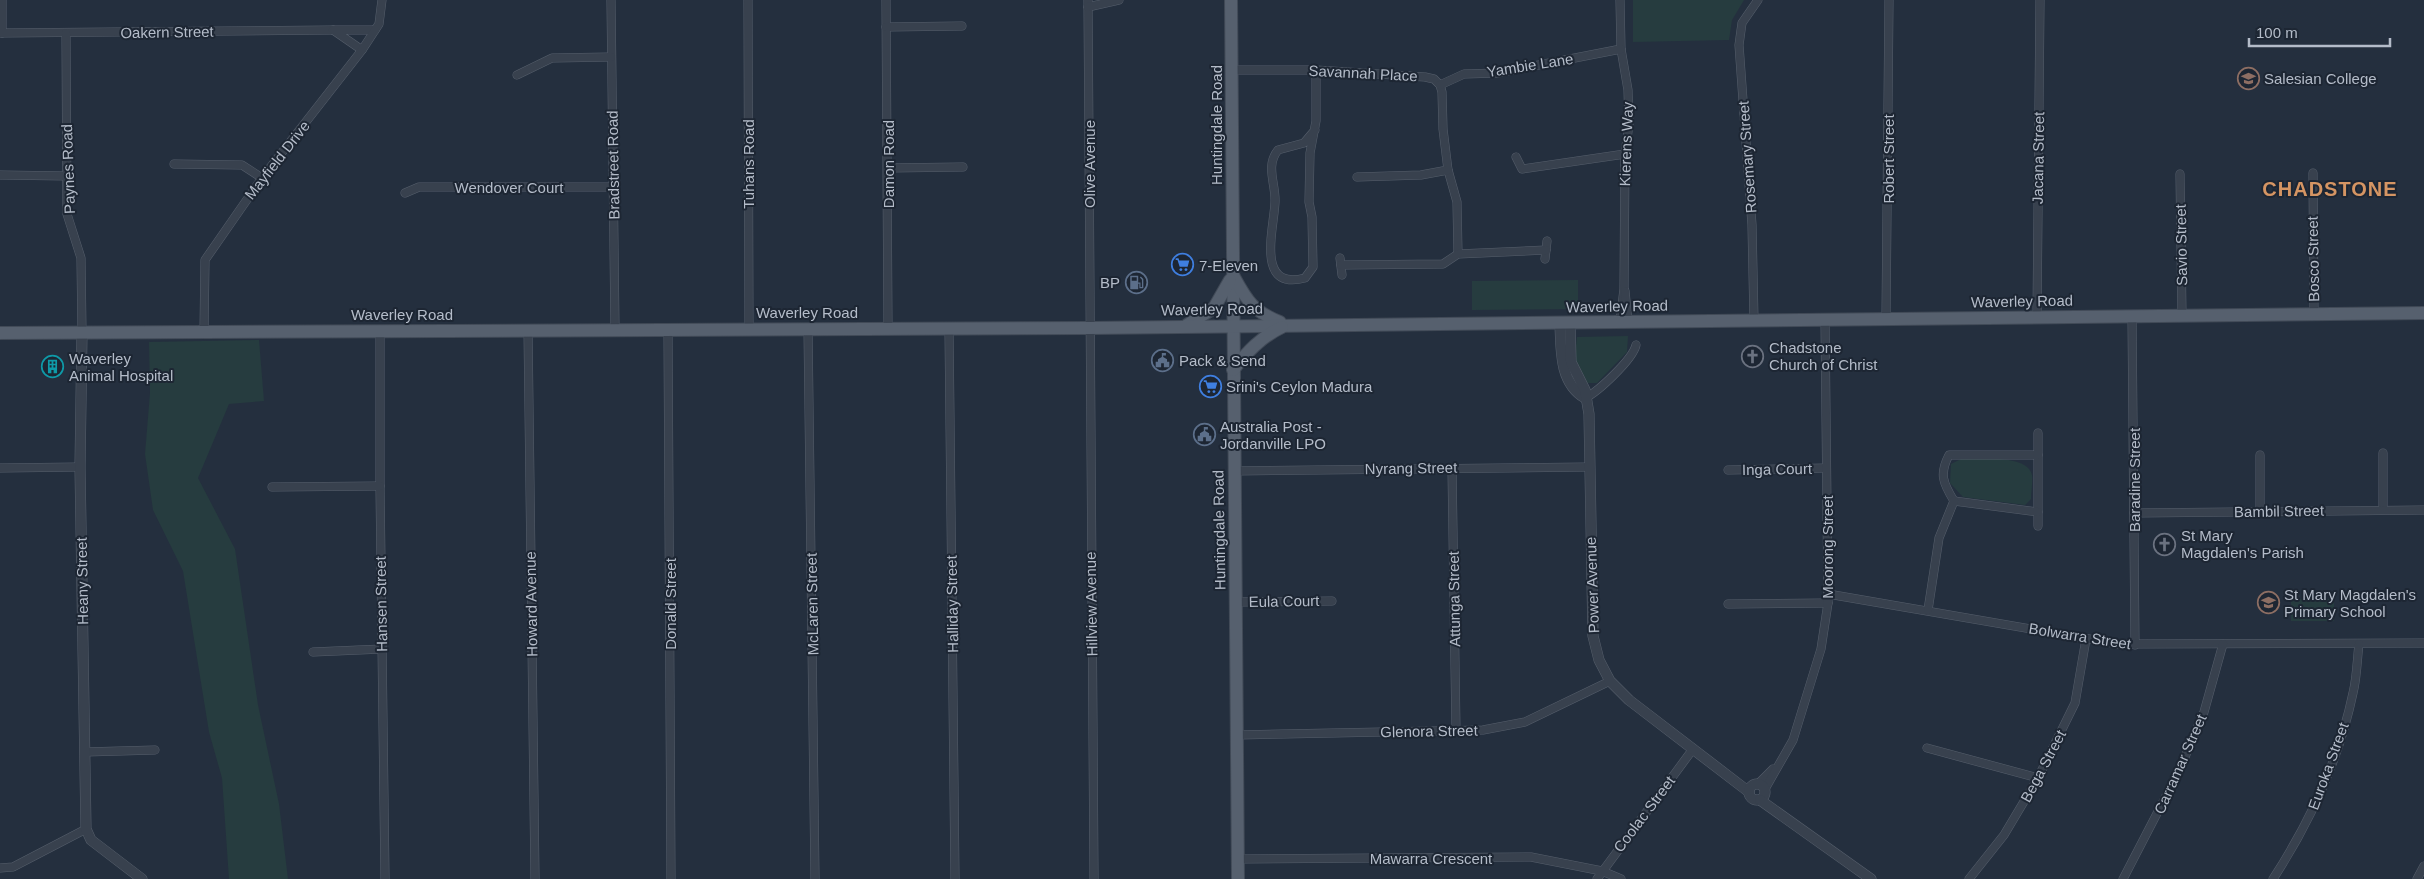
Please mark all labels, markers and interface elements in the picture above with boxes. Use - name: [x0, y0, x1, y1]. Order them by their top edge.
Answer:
- scale bar: [2249, 15, 2390, 47]
- street label: Oakern Street: [120, 23, 215, 41]
- text: 100 m: [2256, 24, 2298, 41]
- street label: Yambie Lane: [1486, 50, 1574, 80]
- street label: Savannah Place: [1308, 62, 1418, 84]
- street label: Huntingdale Road: [1208, 65, 1225, 185]
- school or university icon: Salesian College: [2236, 66, 2260, 90]
- place label: Salesian College: [2264, 70, 2377, 87]
- street label: Rosemary Street: [1735, 99, 1759, 214]
- street label: Kierens Way: [1616, 101, 1636, 187]
- street label: Bradstreet Road: [604, 110, 622, 220]
- street label: Jacana Street: [2029, 111, 2047, 204]
- street label: Robert Street: [1880, 114, 1897, 204]
- street label: Mayfield Drive: [241, 117, 313, 203]
- street label: Tuhans Road: [740, 119, 757, 209]
- street label: Damon Road: [880, 120, 897, 208]
- street label: Olive Avenue: [1081, 120, 1098, 208]
- street label: Paynes Road: [58, 124, 78, 214]
- district label: CHADSTONE: [2262, 178, 2398, 200]
- street label: Wendover Court: [455, 179, 564, 196]
- street label: Savio Street: [2172, 203, 2190, 286]
- street label: Bosco Street: [2304, 215, 2322, 302]
- supermarket icon: 7-Eleven: [1171, 253, 1195, 277]
- place label: 7-Eleven: [1199, 257, 1258, 274]
- fuel station icon: BP: [1124, 270, 1148, 294]
- place label: BP: [1100, 274, 1120, 291]
- street label: Waverley Road: [1971, 292, 2073, 310]
- street label: Waverley Road: [1566, 297, 1668, 315]
- street label: Waverley Road: [1161, 300, 1263, 318]
- street label: Waverley Road: [756, 304, 858, 321]
- street label: Waverley Road: [351, 306, 453, 323]
- place label: Chadstone Church of Christ: [1769, 339, 1878, 373]
- church icon: Chadstone Church of Christ: [1741, 344, 1765, 368]
- public building icon: Pack & Send: [1151, 348, 1175, 372]
- place label: Waverley Animal Hospital: [69, 350, 173, 384]
- place label: Pack & Send: [1179, 352, 1266, 369]
- building icon: Waverley Animal Hospital: [41, 355, 65, 379]
- supermarket icon: Srini's Ceylon Madura: [1198, 374, 1222, 398]
- place label: Srini's Ceylon Madura: [1226, 378, 1373, 395]
- place label: Australia Post - Jordanville LPO: [1220, 418, 1326, 452]
- public building icon: Australia Post - Jordanville LPO: [1192, 423, 1216, 447]
- street label: Baradine Street: [2126, 427, 2143, 532]
- street label: Nyrang Street: [1365, 459, 1458, 477]
- street label: Inga Court: [1742, 460, 1813, 478]
- street label: Huntingdale Road: [1209, 470, 1229, 590]
- street label: Moorong Street: [1819, 494, 1836, 599]
- street label: Bambil Street: [2234, 502, 2325, 520]
- place label: St Mary Magdalen's Parish: [2181, 527, 2304, 561]
- church icon: St Mary Magdalen's Parish: [2153, 532, 2177, 556]
- street label: Heany Street: [73, 536, 91, 625]
- street label: Power Avenue: [1582, 536, 1602, 634]
- street label: Attunga Street: [1445, 550, 1463, 647]
- street label: Howard Avenue: [522, 551, 540, 657]
- street label: Hillview Avenue: [1082, 551, 1100, 657]
- street label: McLaren Street: [803, 552, 821, 655]
- street label: Halliday Street: [943, 554, 961, 653]
- street label: Hansen Street: [372, 555, 390, 652]
- street label: Donald Street: [662, 557, 679, 650]
- place label: St Mary Magdalen's Primary School: [2284, 586, 2416, 620]
- school or university icon: St Mary Magdalen's Primary School: [2256, 591, 2280, 615]
- street label: Eula Court: [1248, 592, 1320, 610]
- street label: Bolwarra Street: [2028, 620, 2133, 653]
- street label: Carramar Street: [2150, 711, 2210, 817]
- street label: Euroka Street: [2304, 719, 2352, 812]
- street label: Glenora Street: [1380, 722, 1479, 740]
- street label: Bega Street: [2017, 726, 2069, 805]
- street label: Coolac Street: [1610, 772, 1679, 855]
- street label: Mawarra Crescent: [1370, 850, 1493, 867]

